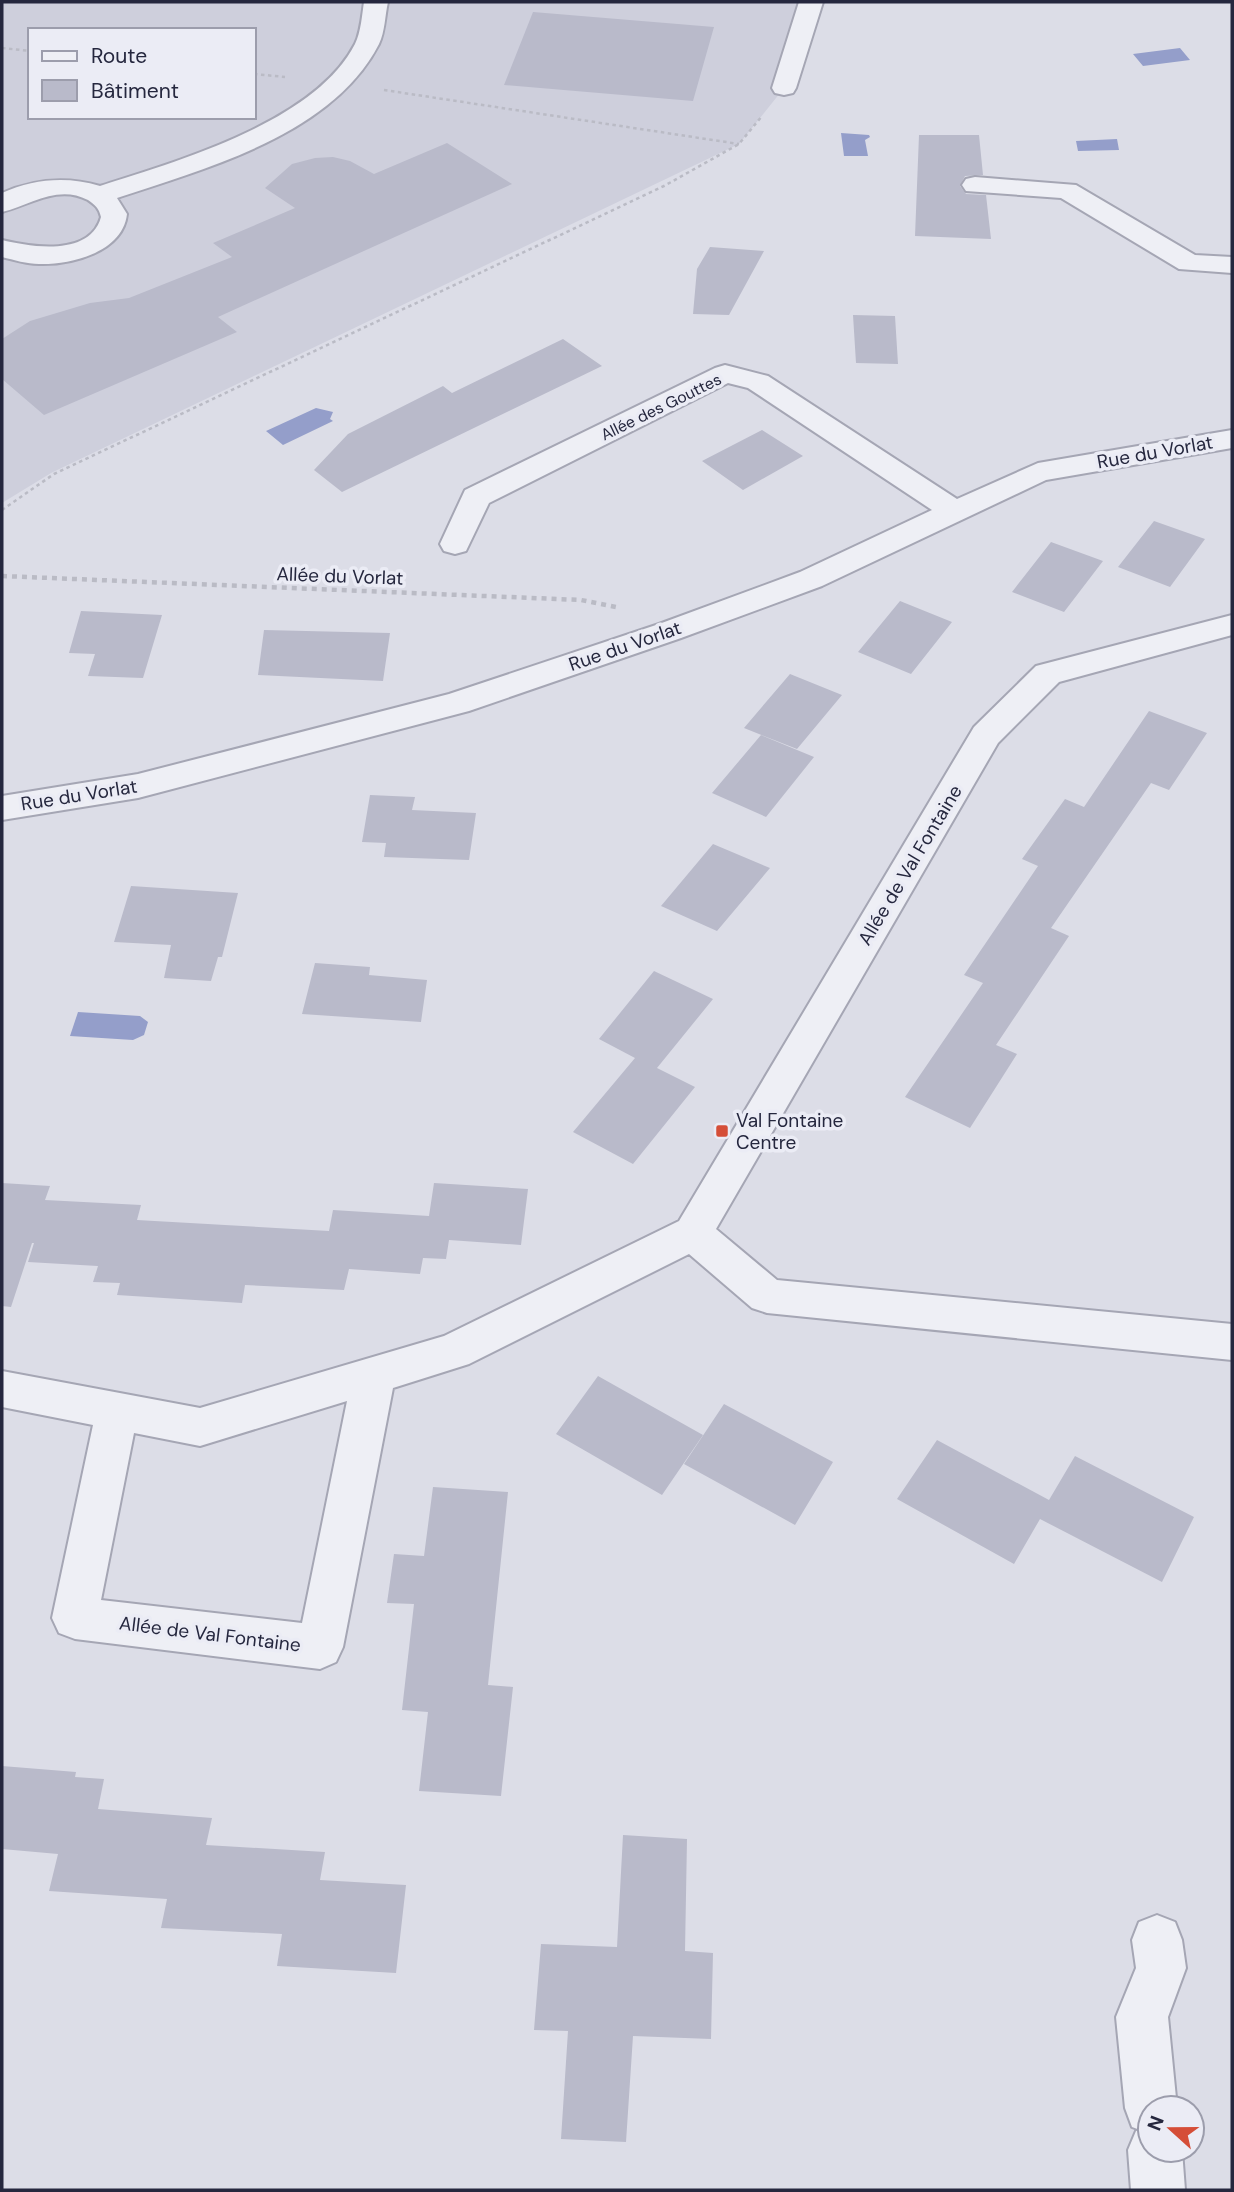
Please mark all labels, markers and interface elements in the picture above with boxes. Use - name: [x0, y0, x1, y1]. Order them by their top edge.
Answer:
- legend: [28, 28, 256, 119]
- text: Route: [91, 42, 147, 70]
- text: Bâtiment: [91, 77, 179, 105]
- street label: Allée des Gouttes: [597, 369, 725, 445]
- street label: Rue du Vorlat: [1095, 429, 1215, 475]
- street label: Allée du Vorlat: [276, 561, 404, 591]
- street label: Rue du Vorlat: [565, 615, 685, 677]
- street label: Rue du Vorlat: [19, 773, 139, 817]
- street label: Allée de Val Fontaine: [852, 780, 968, 950]
- place label: Val Fontaine Centre: [736, 1108, 843, 1155]
- marker: Val Fontaine Centre: [714, 1123, 730, 1139]
- street label: Allée de Val Fontaine: [118, 1610, 302, 1658]
- north arrow: [1136, 2094, 1206, 2164]
- text: N: [1141, 2112, 1170, 2134]

